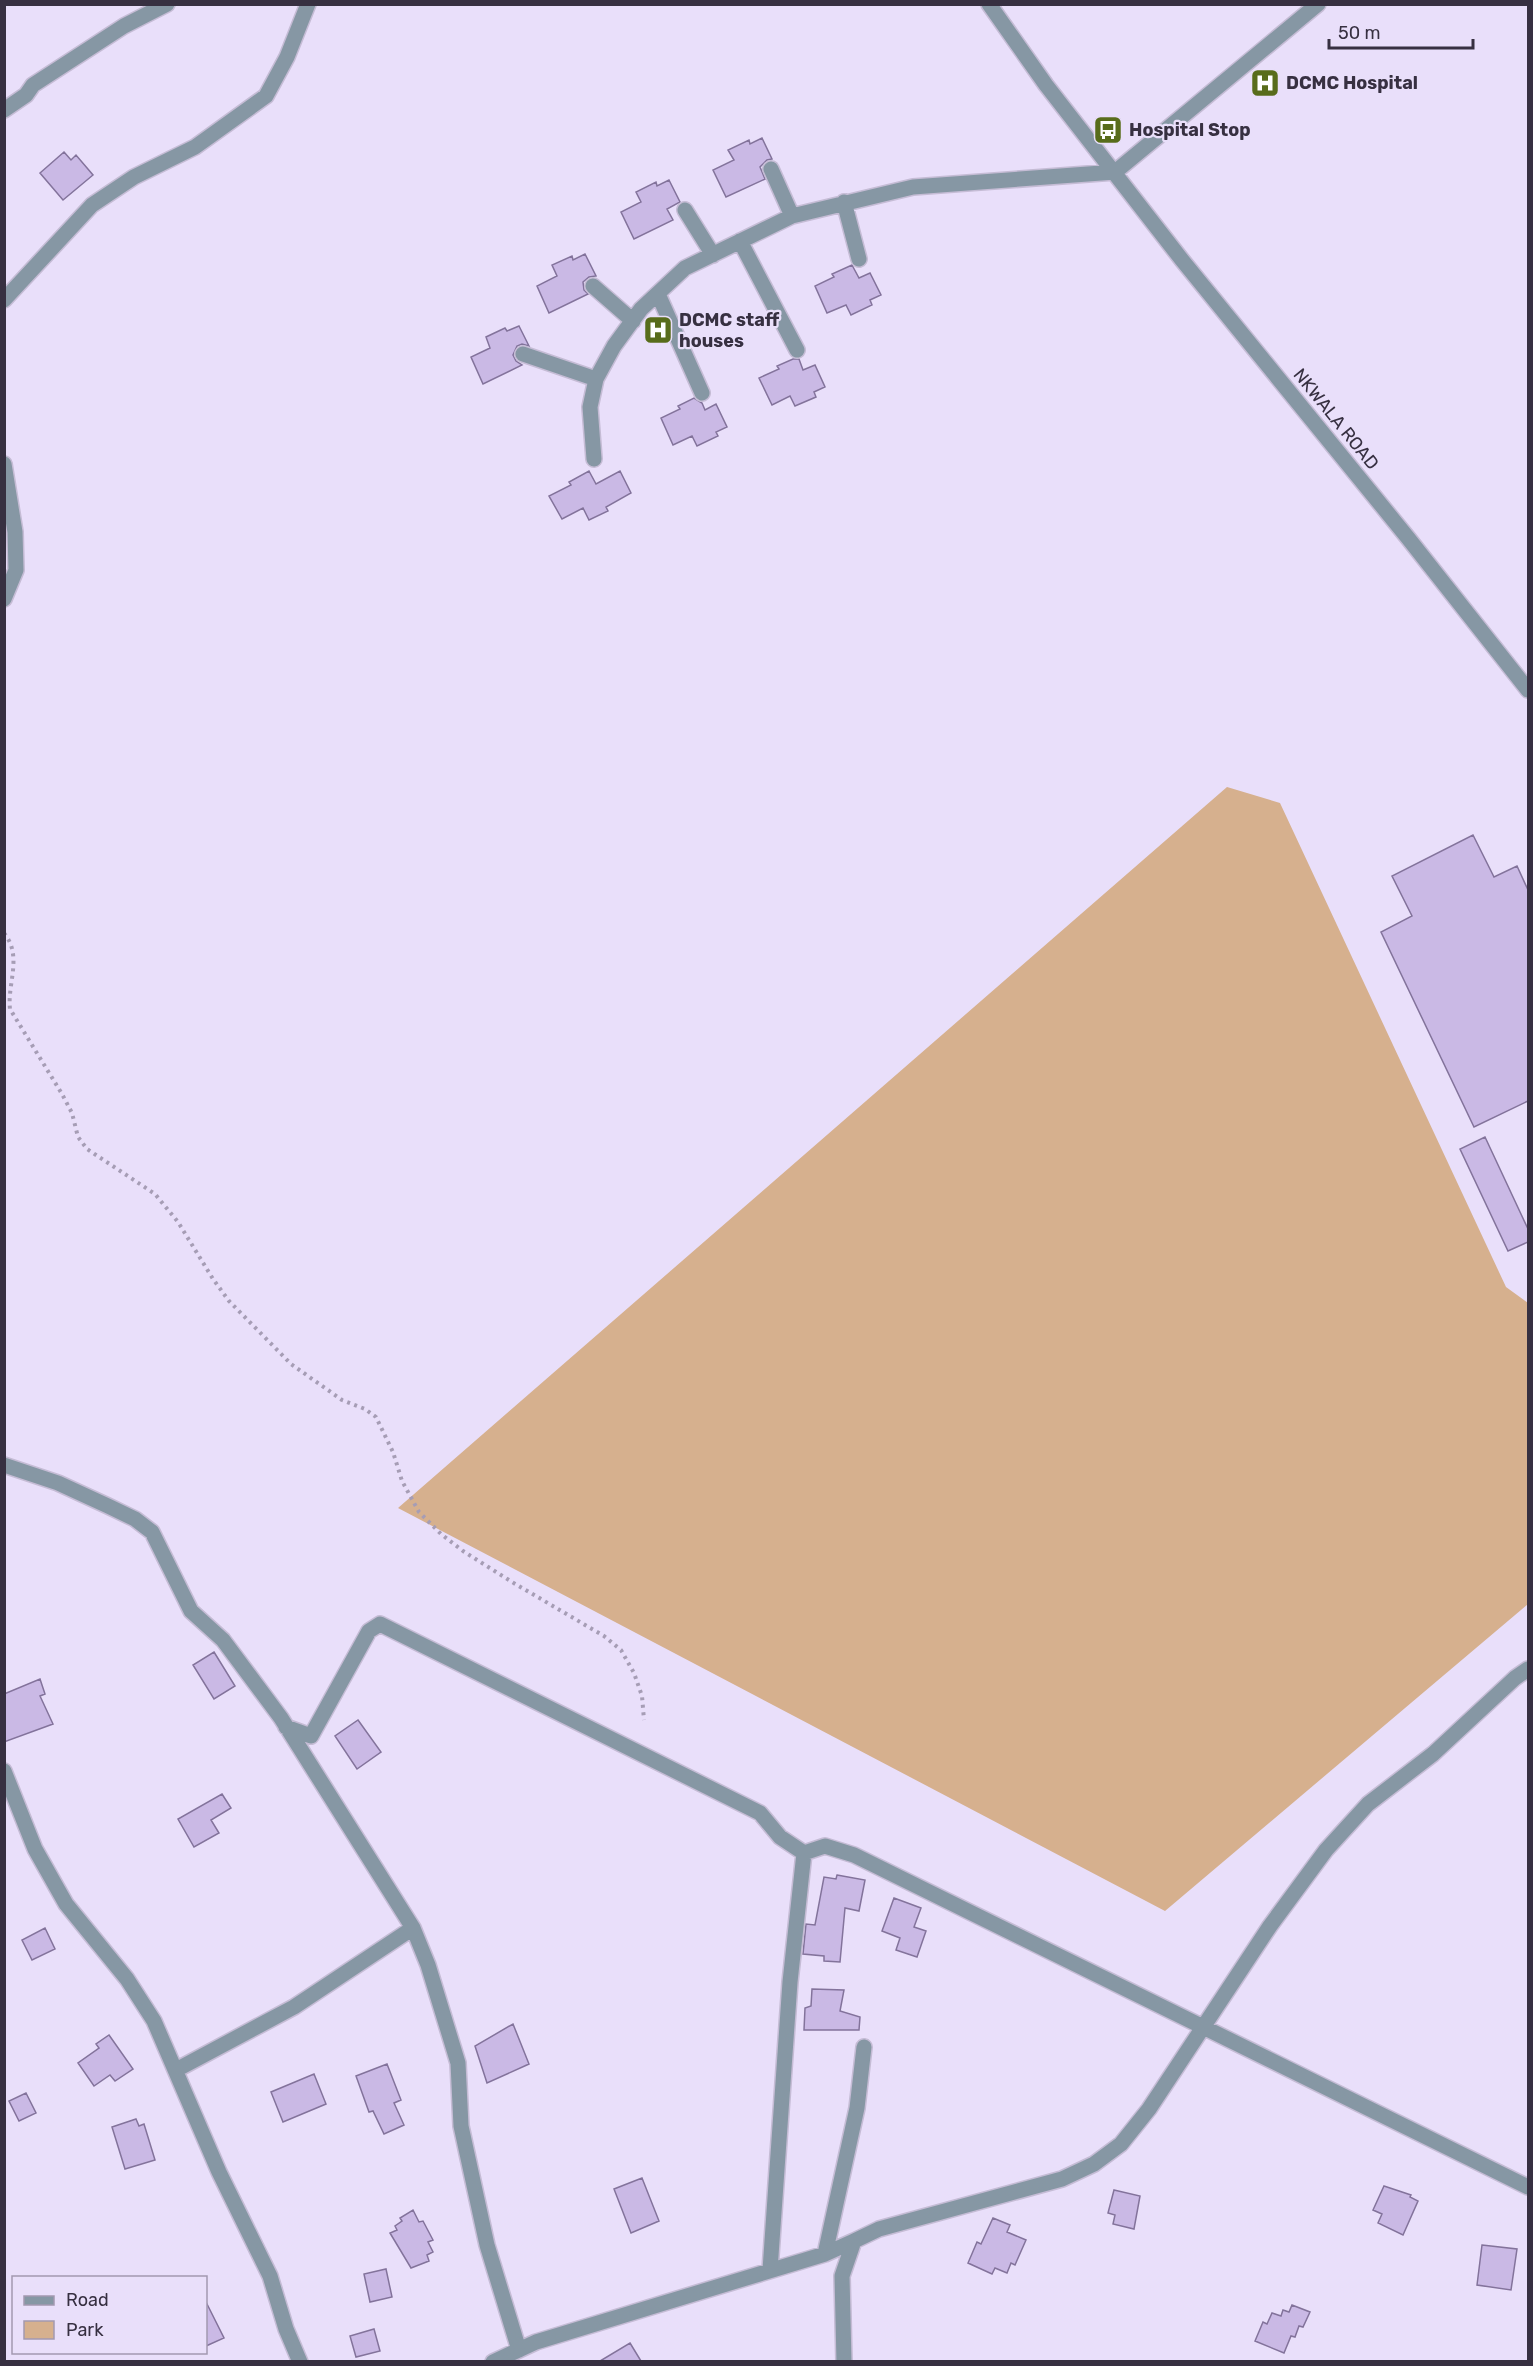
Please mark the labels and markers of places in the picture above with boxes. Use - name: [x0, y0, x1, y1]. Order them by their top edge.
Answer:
- hospital icon: DCMC Hospital: [1249, 67, 1281, 99]
- place label: DCMC Hospital: [1286, 72, 1418, 94]
- bus stop icon: Hospital Stop: [1092, 114, 1124, 146]
- place label: Hospital Stop: [1129, 119, 1251, 141]
- place label: DCMC staff houses: [679, 309, 780, 352]
- hospital icon: DCMC staff houses: [642, 314, 674, 346]

